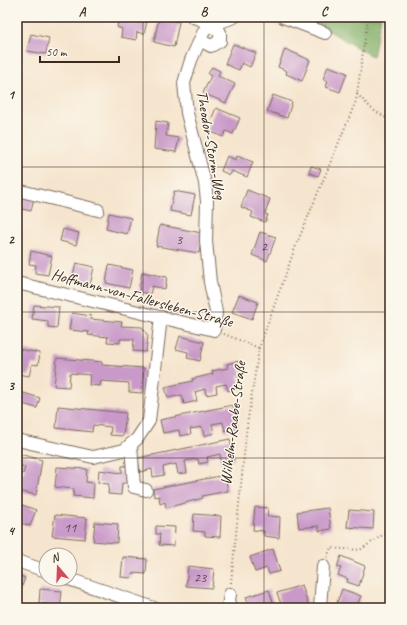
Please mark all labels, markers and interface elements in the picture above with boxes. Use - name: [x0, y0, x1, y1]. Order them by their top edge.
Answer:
- text: A: [79, 4, 87, 20]
- text: B: [201, 4, 209, 20]
- text: C: [321, 4, 329, 20]
- scale bar: [40, 38, 119, 64]
- text: 50 m: [46, 44, 68, 60]
- text: 1: [8, 87, 16, 103]
- street label: Theodor-Storm-Weg: [192, 89, 231, 202]
- house number: 3: [176, 231, 184, 248]
- text: 2: [8, 232, 15, 248]
- house number: 2: [261, 238, 269, 255]
- street label: Hoffmann-von-Fallersleben-Straße: [49, 264, 237, 332]
- street label: Wilhelm-Raabe-Straße: [216, 358, 251, 486]
- text: 3: [8, 378, 15, 394]
- house number: 11: [64, 519, 77, 536]
- text: 4: [8, 523, 16, 539]
- north arrow: [38, 547, 78, 587]
- text: N: [49, 549, 62, 565]
- house number: 23: [194, 569, 208, 586]

